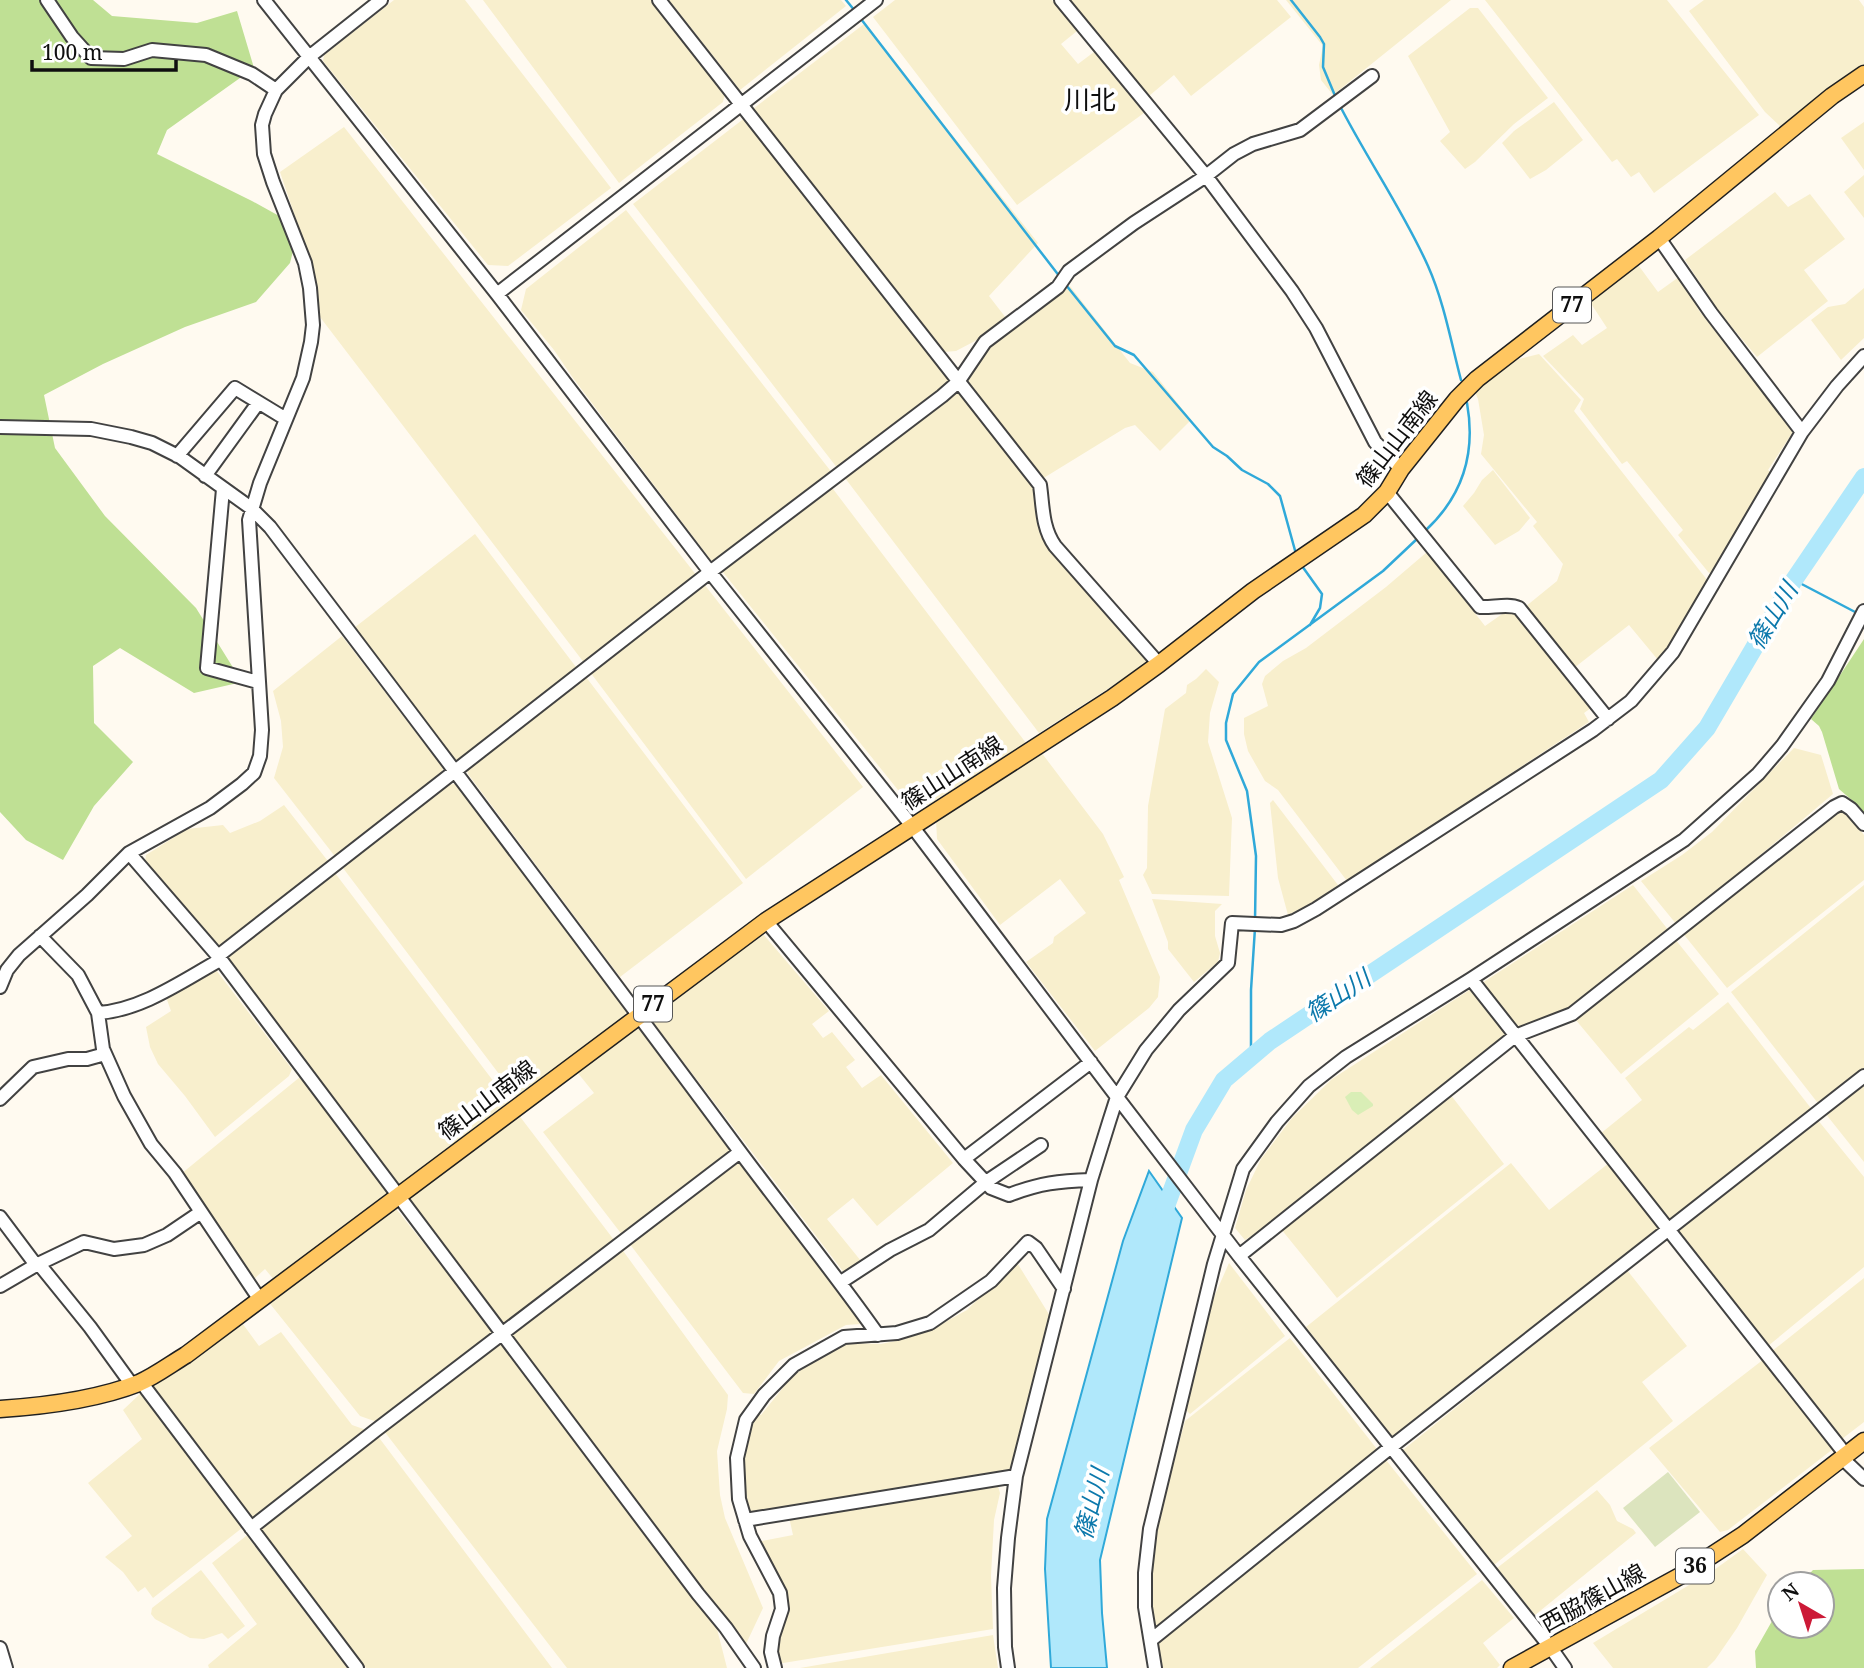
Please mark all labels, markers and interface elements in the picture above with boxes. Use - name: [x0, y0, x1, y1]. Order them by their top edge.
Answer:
- scale bar: [32, 28, 175, 72]
- text: 100 m: [42, 38, 103, 66]
- district label: 川北: [1064, 81, 1116, 117]
- road number: 77: [1553, 288, 1591, 322]
- street label: 篠山山南線: [1348, 383, 1444, 494]
- water label: 篠山川: [1739, 573, 1806, 655]
- street label: 篠山山南線: [895, 727, 1008, 817]
- water label: 篠山川: [1298, 959, 1379, 1029]
- road number: 77: [634, 986, 672, 1021]
- street label: 篠山山南線: [431, 1052, 542, 1147]
- water label: 篠山川: [1066, 1462, 1116, 1543]
- road number: 36: [1676, 1548, 1714, 1584]
- street label: 西脇篠山線: [1534, 1555, 1651, 1639]
- north arrow: [1766, 1570, 1836, 1640]
- text: N: [1776, 1577, 1804, 1607]

